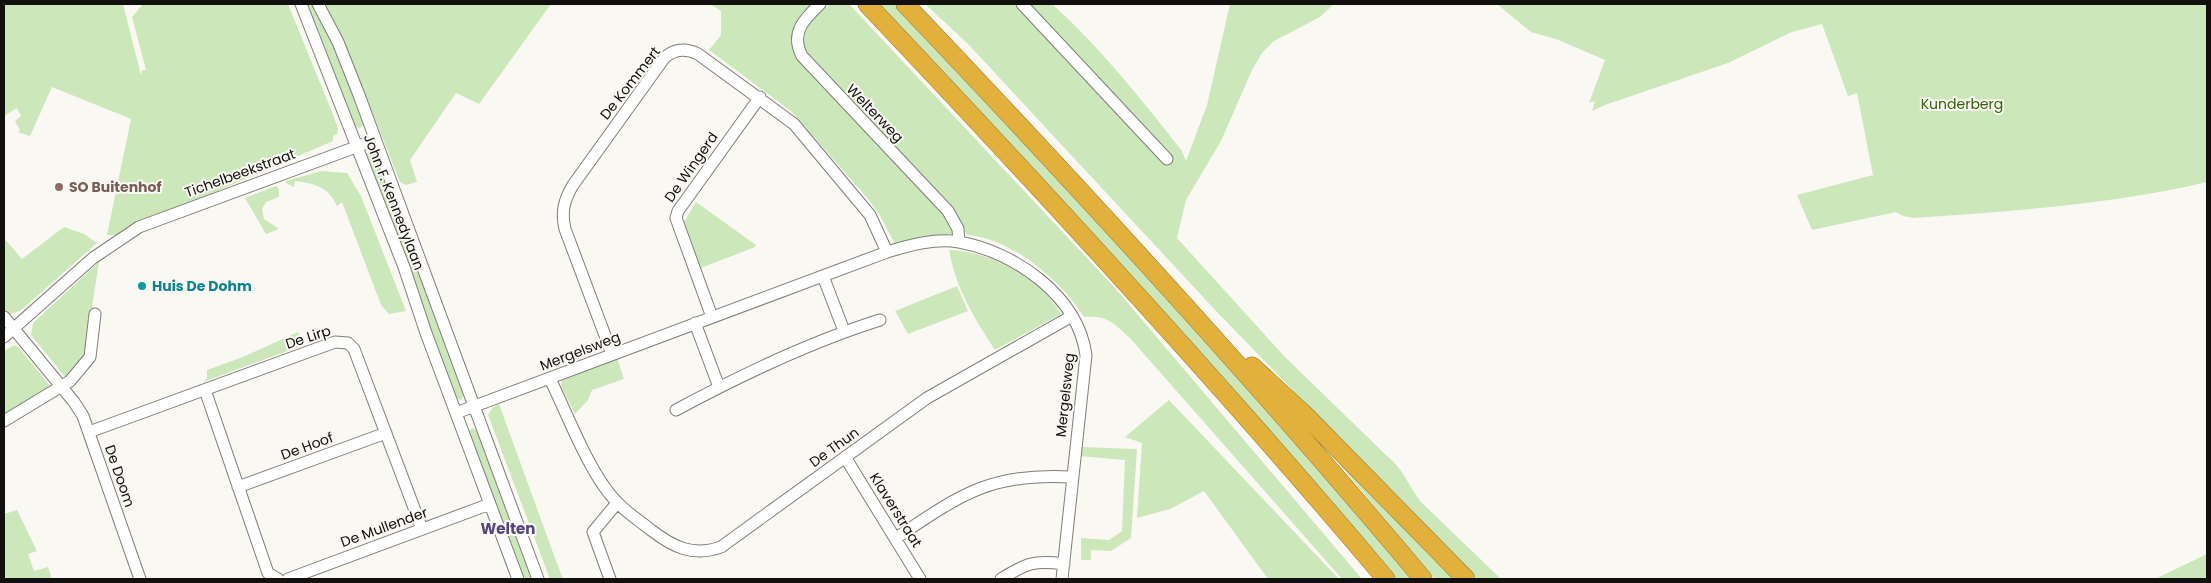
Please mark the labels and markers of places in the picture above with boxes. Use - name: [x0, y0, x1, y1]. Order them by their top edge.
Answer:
- place label: SO Buitenhof: [69, 177, 162, 197]
- marker: SO Buitenhof: [53, 181, 65, 193]
- place label: Huis De Dohm: [152, 276, 252, 296]
- marker: Huis De Dohm: [136, 280, 148, 292]

